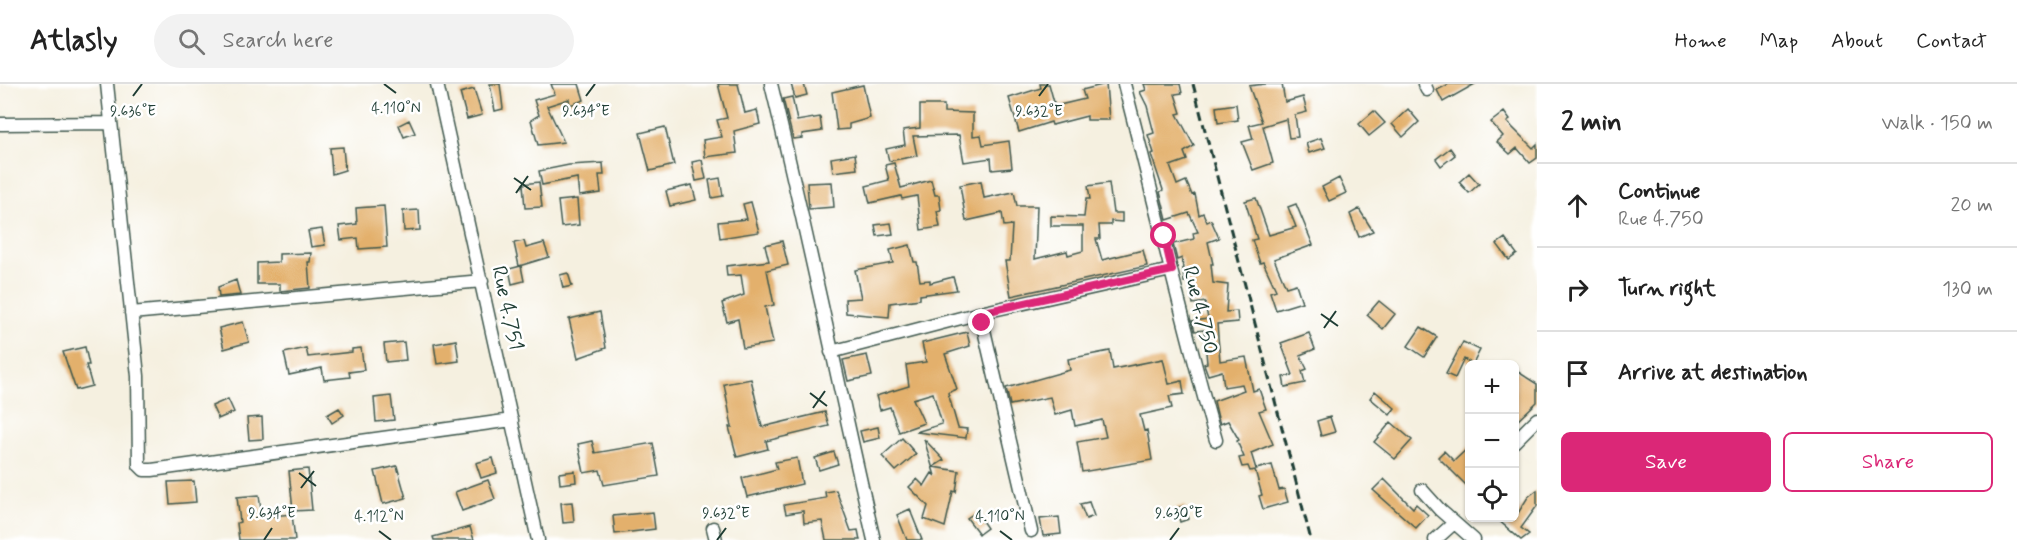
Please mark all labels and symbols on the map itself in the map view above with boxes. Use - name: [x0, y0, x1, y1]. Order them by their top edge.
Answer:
- text: 4.110°N: [371, 99, 421, 119]
- text: 9.636°E: [110, 102, 156, 122]
- text: 9.634°E: [562, 102, 610, 122]
- text: 9.632°E: [1015, 102, 1063, 122]
- route start: [1150, 222, 1176, 248]
- street label: Rue 4.751: [484, 263, 530, 353]
- street label: Rue 4.750: [1176, 263, 1225, 357]
- route end: [968, 309, 994, 335]
- text: 9.634°E: [248, 504, 296, 524]
- text: 9.632°E: [702, 504, 750, 524]
- text: 9.630°E: [1155, 504, 1203, 524]
- text: 4.112°N: [354, 507, 404, 527]
- text: 4.110°N: [975, 507, 1025, 527]

